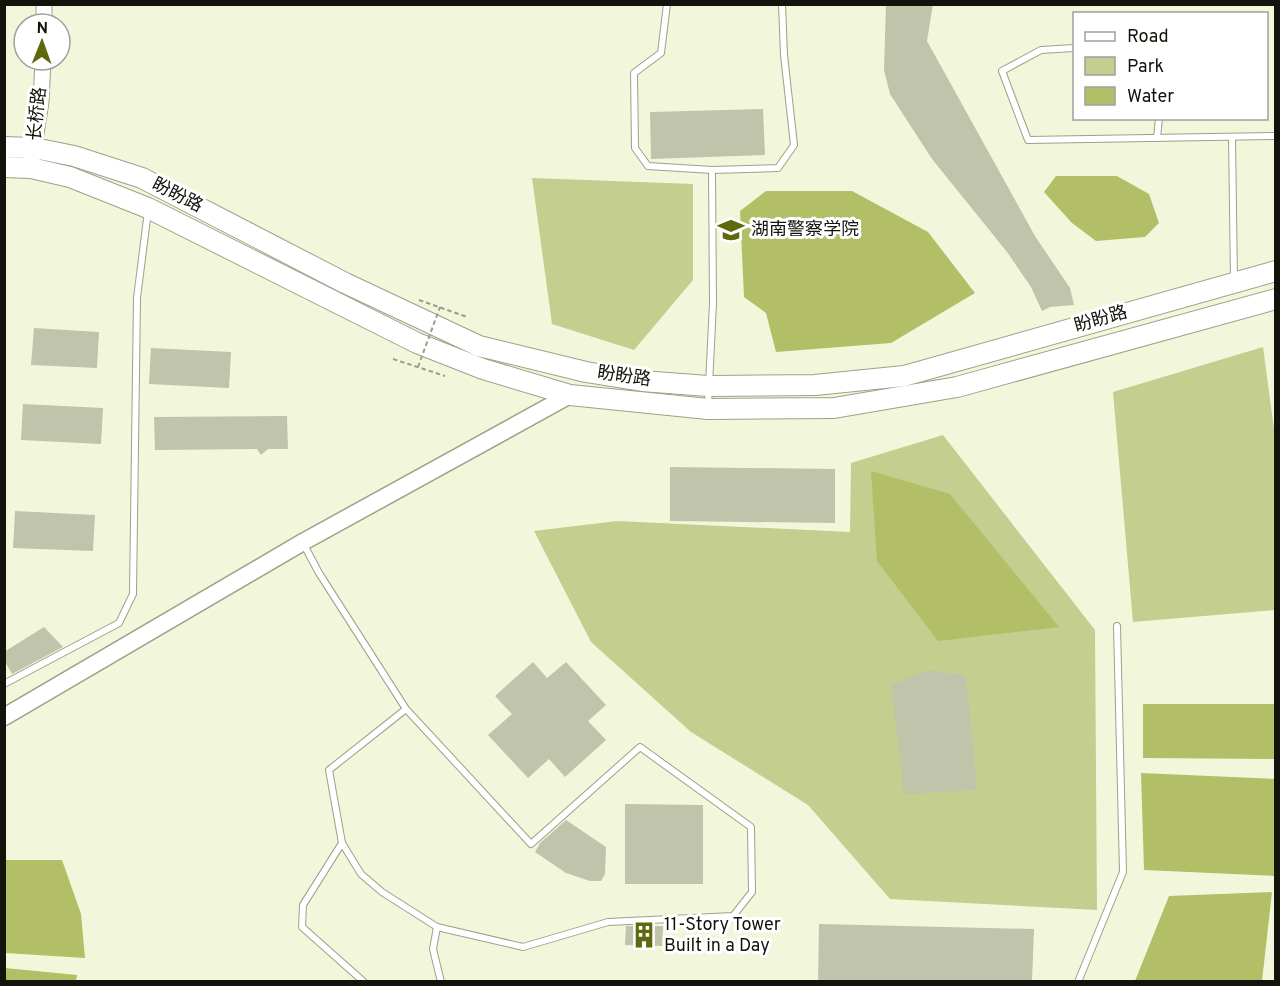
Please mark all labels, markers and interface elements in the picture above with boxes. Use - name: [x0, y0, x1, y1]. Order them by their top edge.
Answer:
- north arrow: [12, 12, 72, 72]
- legend: [1073, 12, 1268, 120]
- text: N: [36, 19, 48, 39]
- text: Road: [1127, 26, 1169, 49]
- text: Park: [1127, 56, 1164, 79]
- street label: 长桥路: [24, 86, 52, 142]
- text: Water: [1127, 86, 1174, 109]
- street label: 盼盼路: [148, 173, 206, 219]
- school or university icon: 湖南警察学院: [716, 215, 746, 245]
- place label: 湖南警察学院: [751, 219, 859, 242]
- street label: 盼盼路: [1072, 302, 1130, 338]
- street label: 盼盼路: [596, 362, 652, 392]
- place label: 11-Story Tower Built in a Day: [664, 914, 781, 958]
- building icon: 11-Story Tower Built in a Day: [629, 920, 659, 950]

